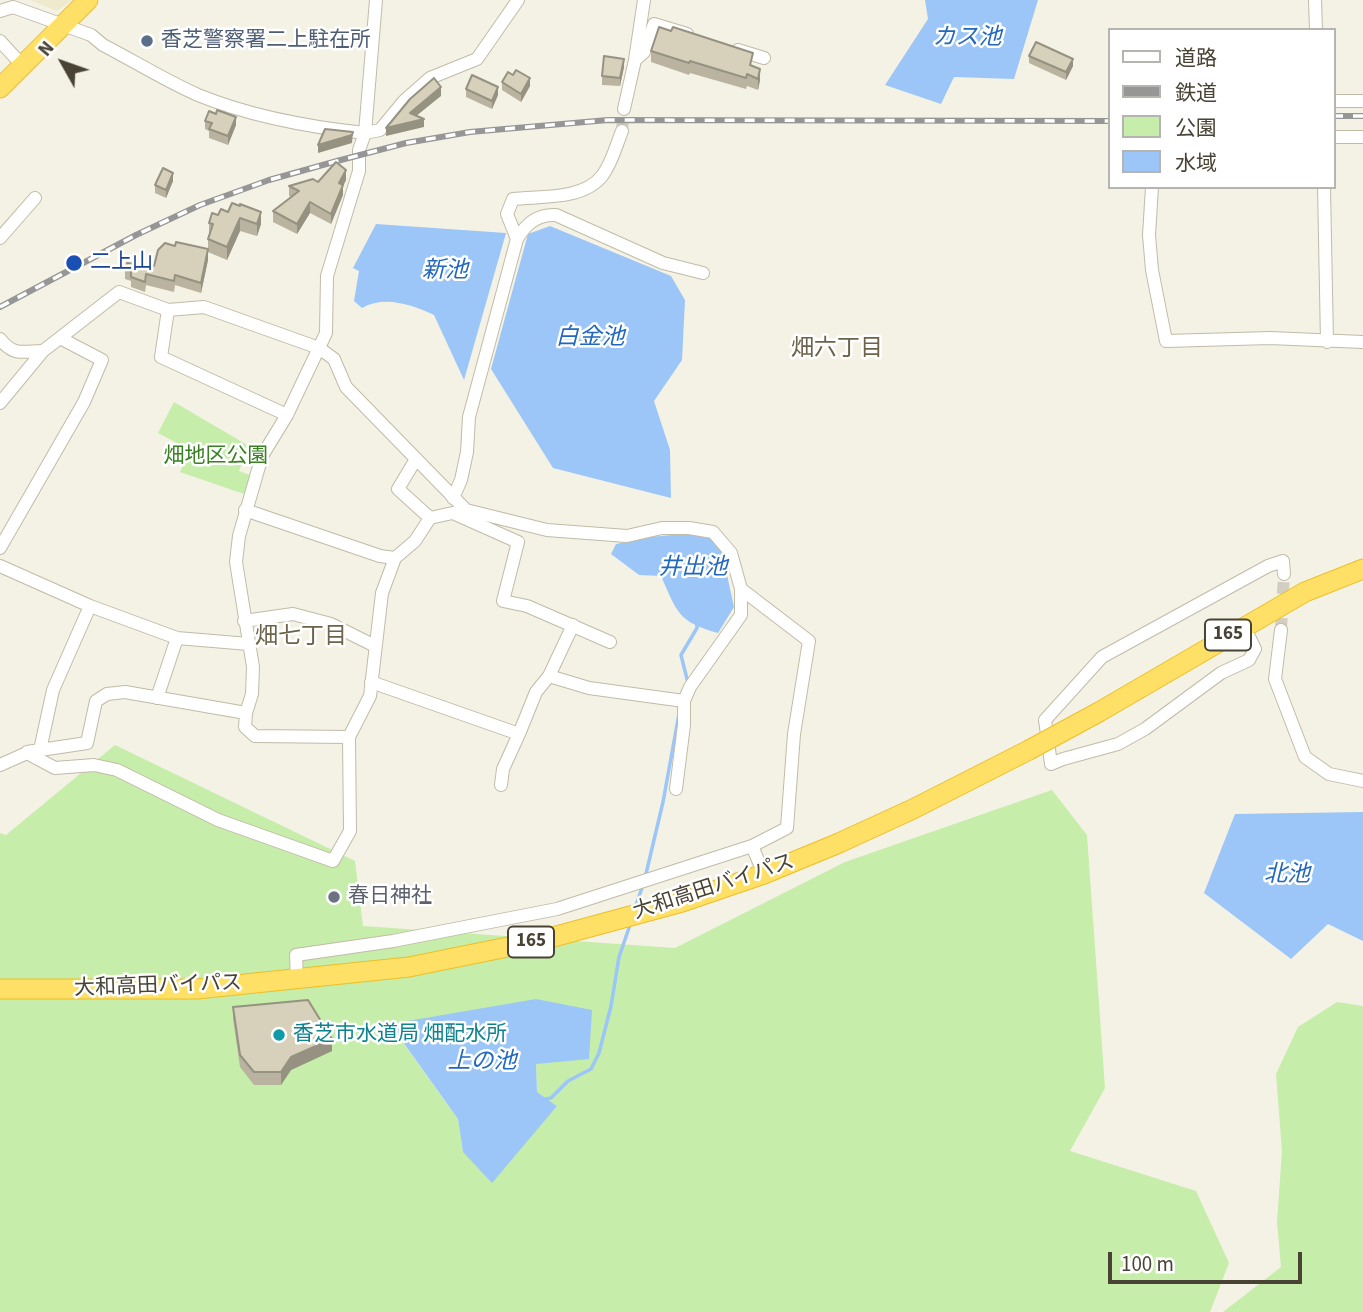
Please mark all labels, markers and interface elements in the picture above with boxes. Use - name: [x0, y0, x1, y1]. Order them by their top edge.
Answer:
- water label: カス池: [933, 25, 1001, 53]
- north arrow: [28, 28, 98, 98]
- place label: 香芝警察署二上駐在所: [161, 28, 371, 54]
- legend: [1108, 28, 1335, 189]
- marker: 香芝警察署二上駐在所: [139, 33, 155, 49]
- text: N: [32, 36, 61, 63]
- text: 道路: [1175, 43, 1217, 73]
- text: 鉄道: [1175, 78, 1217, 108]
- text: 公園: [1175, 113, 1217, 143]
- text: 水域: [1175, 148, 1217, 178]
- place label: 二上山: [90, 250, 153, 276]
- marker: 二上山: [64, 253, 84, 273]
- water label: 新池: [422, 258, 468, 286]
- water label: 白金池: [556, 325, 624, 353]
- district label: 畑六丁目: [791, 336, 883, 364]
- park label: 畑地区公園: [164, 444, 268, 470]
- water label: 井出池: [659, 555, 727, 583]
- road number: 165: [1205, 620, 1251, 650]
- district label: 畑七丁目: [255, 624, 347, 652]
- street label: 大和高田バイパス: [630, 850, 798, 926]
- water label: 北池: [1264, 862, 1310, 890]
- place label: 春日神社: [348, 884, 432, 910]
- marker: 春日神社: [326, 889, 342, 905]
- road number: 165: [508, 926, 554, 958]
- street label: 大和高田バイパス: [74, 971, 242, 1003]
- place label: 香芝市水道局 畑配水所: [293, 1022, 507, 1048]
- marker: 香芝市水道局 畑配水所: [271, 1027, 287, 1043]
- water label: 上の池: [448, 1049, 516, 1077]
- scale bar: [1111, 1238, 1305, 1282]
- text: 100 m: [1121, 1249, 1174, 1279]

